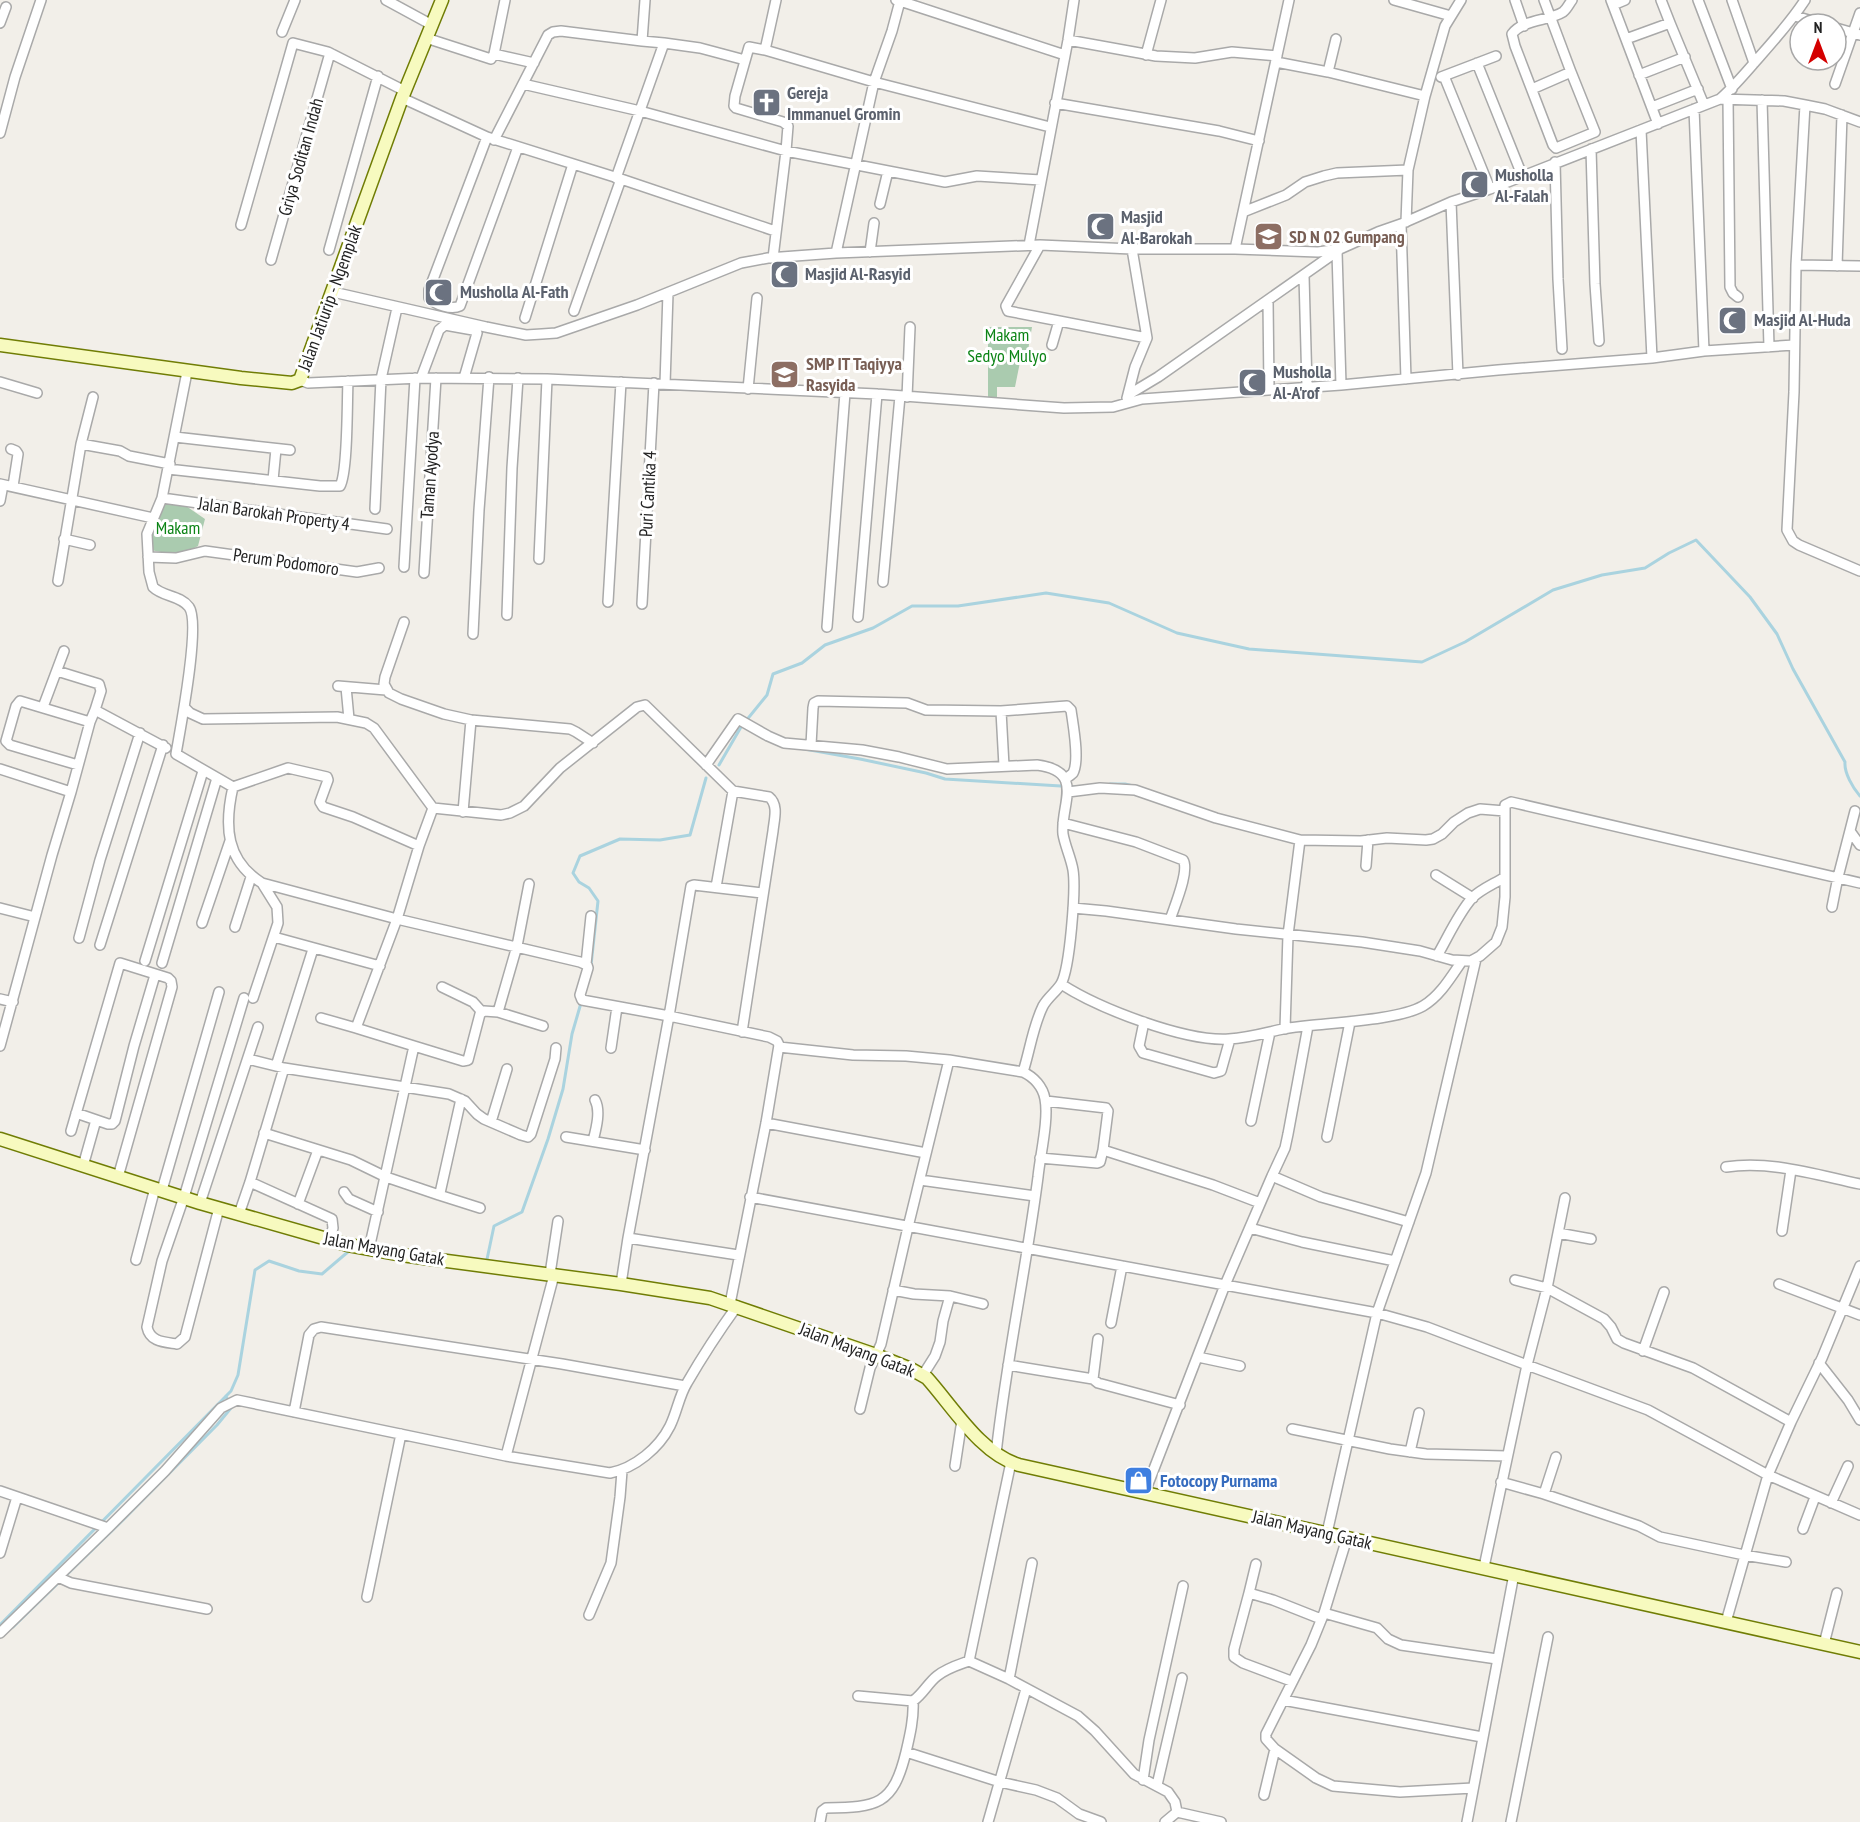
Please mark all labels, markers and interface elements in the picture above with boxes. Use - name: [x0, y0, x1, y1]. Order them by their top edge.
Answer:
- north arrow: [1788, 12, 1848, 72]
- text: N: [1814, 17, 1822, 37]
- place label: Gereja Immanuel Gromin: [787, 81, 901, 125]
- church icon: Gereja Immanuel Gromin: [750, 87, 782, 119]
- street label: Griya Soditan Indah: [273, 95, 328, 218]
- place label: Musholla Al-Falah: [1494, 163, 1554, 207]
- mosque icon: Musholla Al-Falah: [1458, 169, 1490, 201]
- place label: Masjid Al-Barokah: [1120, 205, 1192, 249]
- mosque icon: Masjid Al-Barokah: [1084, 211, 1116, 243]
- school or university icon: SD N 02 Gumpang: [1252, 221, 1284, 253]
- street label: Jalan Jatiurip - Ngemplak: [292, 222, 367, 375]
- place label: SD N 02 Gumpang: [1289, 225, 1405, 248]
- mosque icon: Masjid Al-Rasyid: [768, 258, 800, 290]
- place label: Masjid Al-Rasyid: [805, 262, 911, 285]
- mosque icon: Musholla Al-Fath: [423, 276, 455, 308]
- place label: Musholla Al-Fath: [460, 280, 569, 303]
- mosque icon: Masjid Al-Huda: [1717, 304, 1749, 336]
- place label: Masjid Al-Huda: [1754, 308, 1851, 331]
- park label: Makam Sedyo Mulyo: [967, 323, 1047, 367]
- place label: SMP IT Taqiyya Rasyida: [806, 352, 902, 396]
- school or university icon: SMP IT Taqiyya Rasyida: [769, 358, 801, 390]
- place label: Musholla Al-A'rof: [1272, 360, 1332, 404]
- mosque icon: Musholla Al-A'rof: [1236, 366, 1268, 398]
- street label: Taman Ayodya: [415, 430, 444, 520]
- street label: Puri Cantika 4: [634, 450, 661, 538]
- street label: Jalan Barokah Property 4: [196, 491, 351, 536]
- park label: Makam: [156, 516, 200, 539]
- street label: Perum Podomoro: [232, 543, 341, 580]
- street label: Jalan Mayang Gatak: [321, 1226, 446, 1270]
- street label: Jalan Mayang Gatak: [795, 1317, 918, 1382]
- shop icon: Fotocopy Purnama: [1123, 1465, 1155, 1497]
- place label: Fotocopy Purnama: [1160, 1469, 1277, 1492]
- street label: Jalan Mayang Gatak: [1249, 1504, 1374, 1554]

